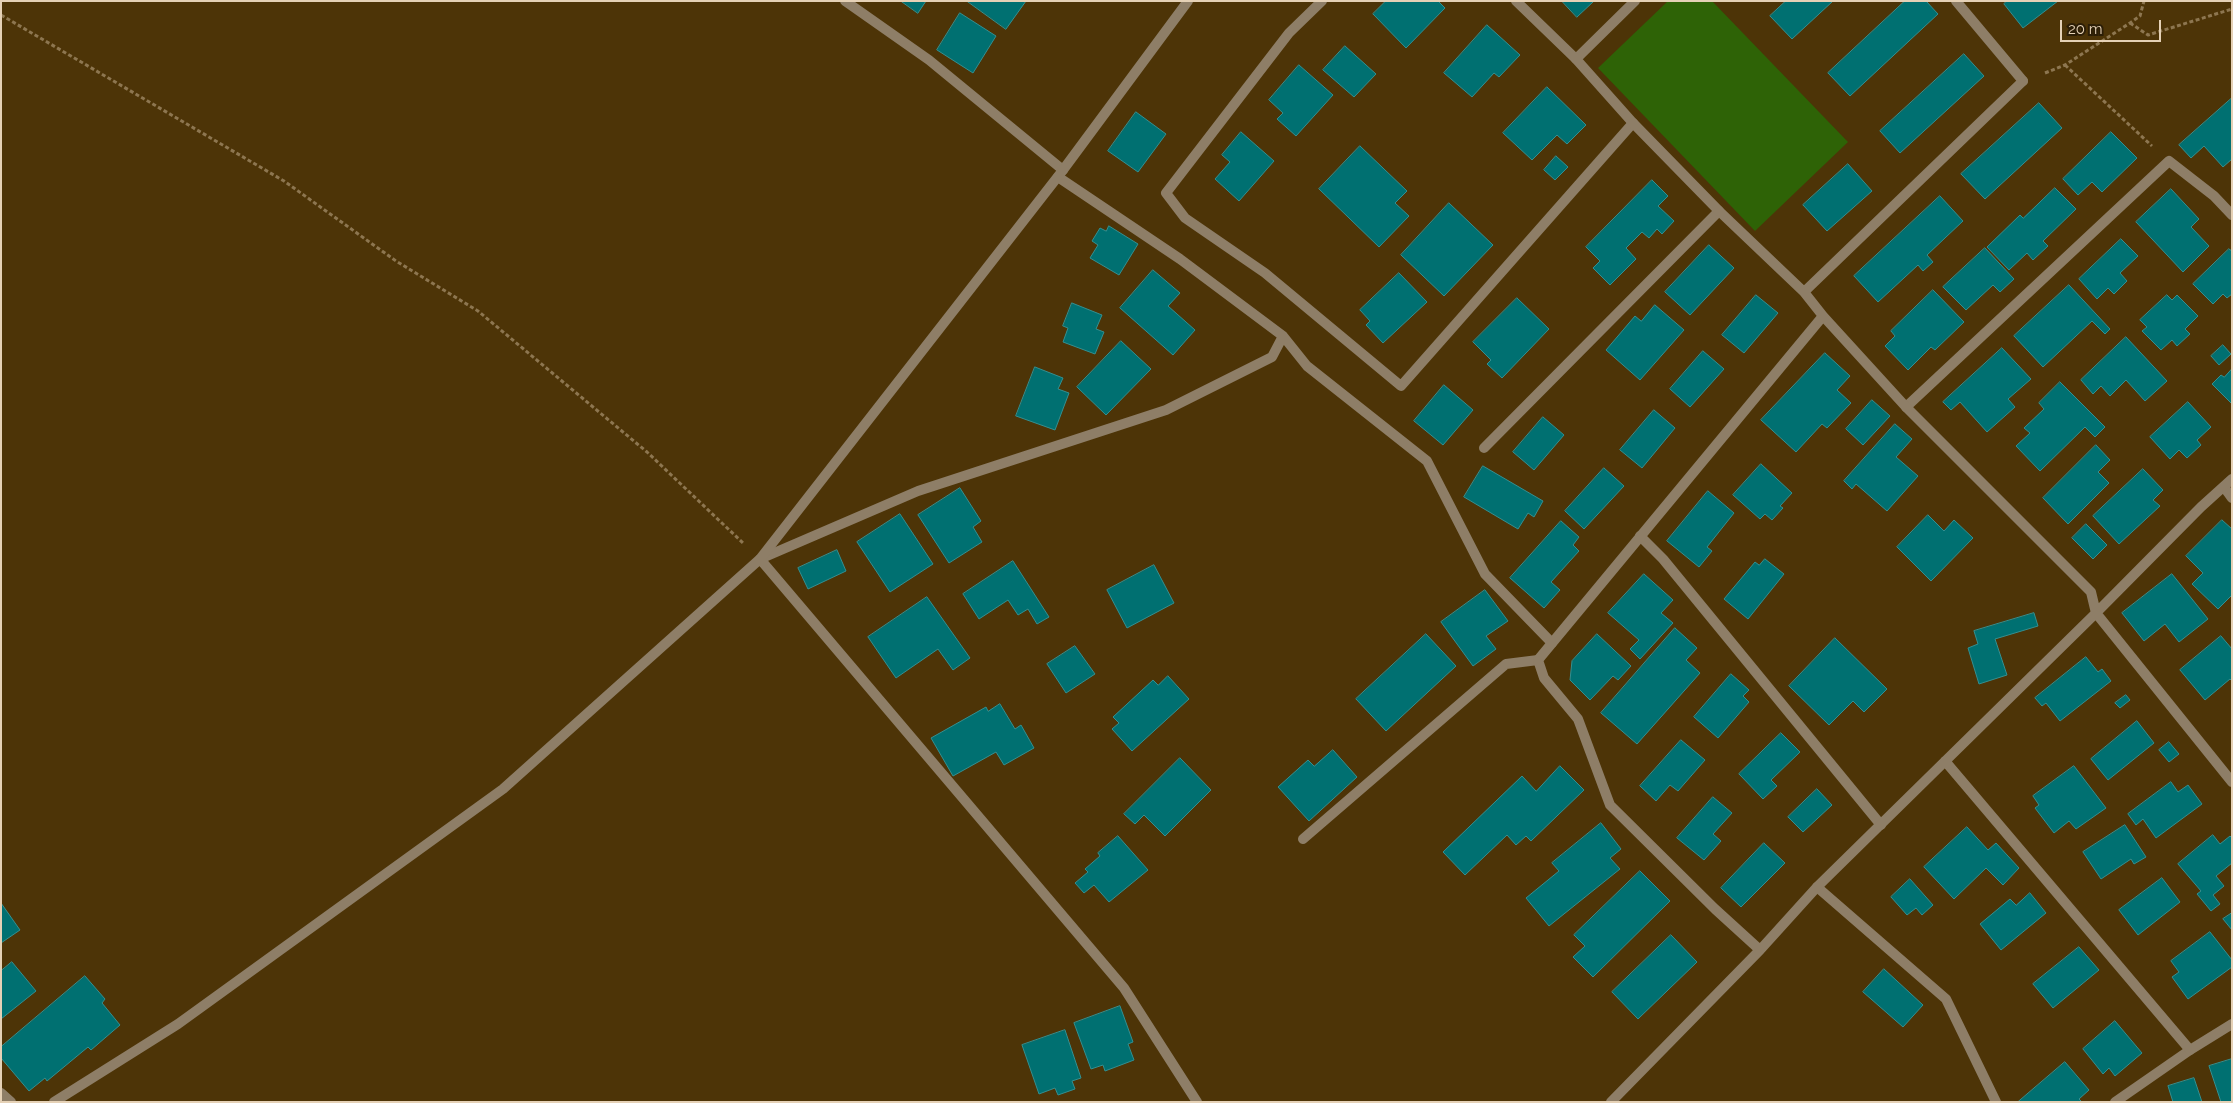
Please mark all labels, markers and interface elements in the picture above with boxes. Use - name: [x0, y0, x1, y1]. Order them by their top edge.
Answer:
- scale bar: [2063, 10, 2164, 42]
- text: 20 m: [2068, 20, 2103, 38]

